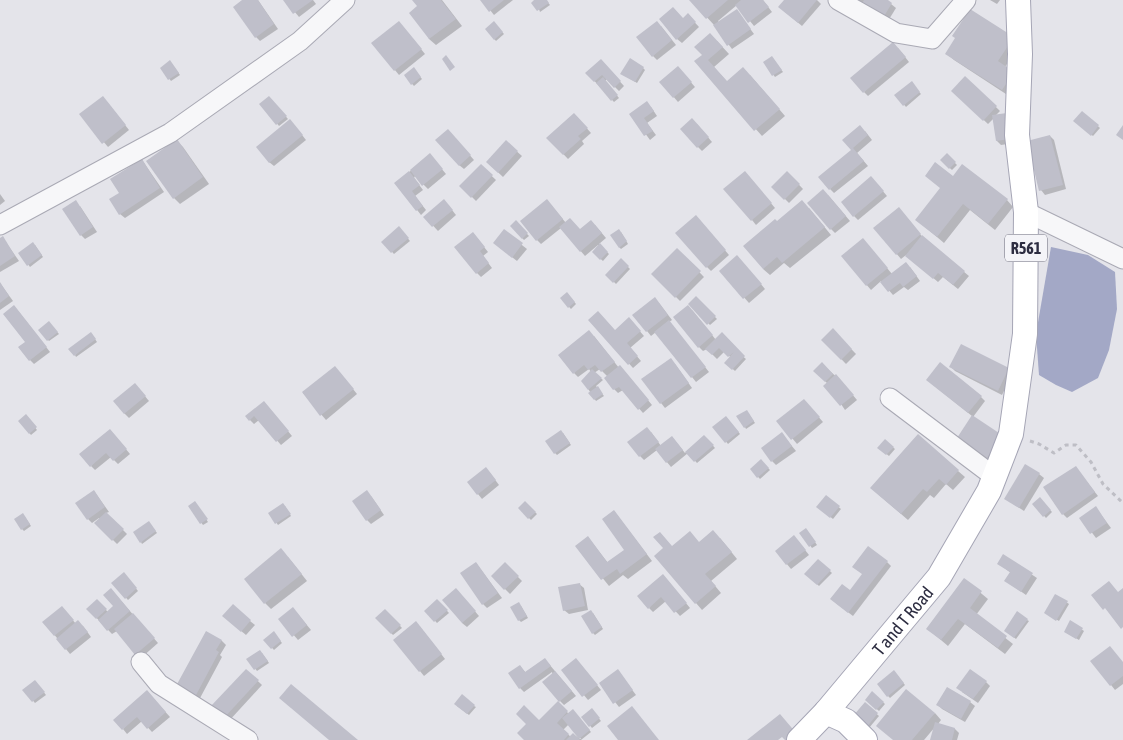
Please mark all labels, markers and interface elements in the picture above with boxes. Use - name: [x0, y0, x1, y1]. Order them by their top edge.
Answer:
- road number: R561: [1005, 234, 1047, 262]
- street label: T and T Road: [868, 582, 937, 659]

